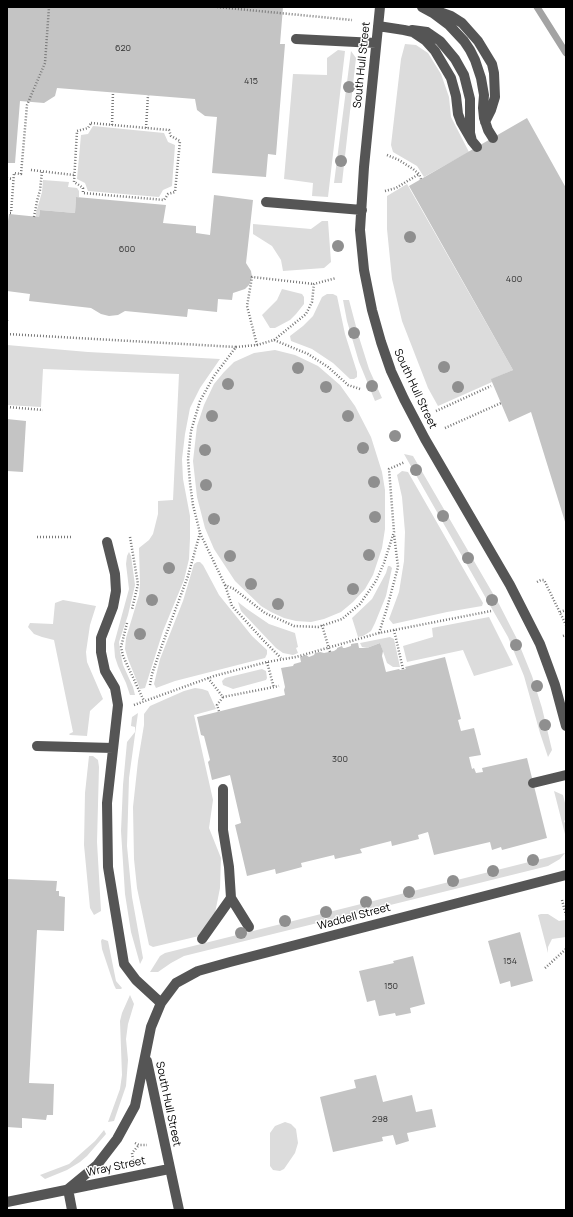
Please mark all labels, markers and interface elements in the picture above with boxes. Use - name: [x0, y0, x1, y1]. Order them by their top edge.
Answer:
- street label: South Hull Street: [351, 21, 373, 109]
- house number: 620: [115, 43, 131, 53]
- house number: 415: [244, 76, 258, 86]
- house number: 600: [119, 244, 135, 254]
- house number: 400: [506, 274, 522, 284]
- street label: South Hull Street: [391, 347, 439, 431]
- house number: 300: [332, 754, 348, 764]
- street label: Waddell Street: [316, 901, 392, 933]
- house number: 154: [503, 956, 517, 966]
- house number: 150: [384, 981, 398, 991]
- street label: South Hull Street: [153, 1060, 183, 1148]
- house number: 298: [372, 1114, 388, 1124]
- street label: Wray Street: [85, 1154, 147, 1180]

